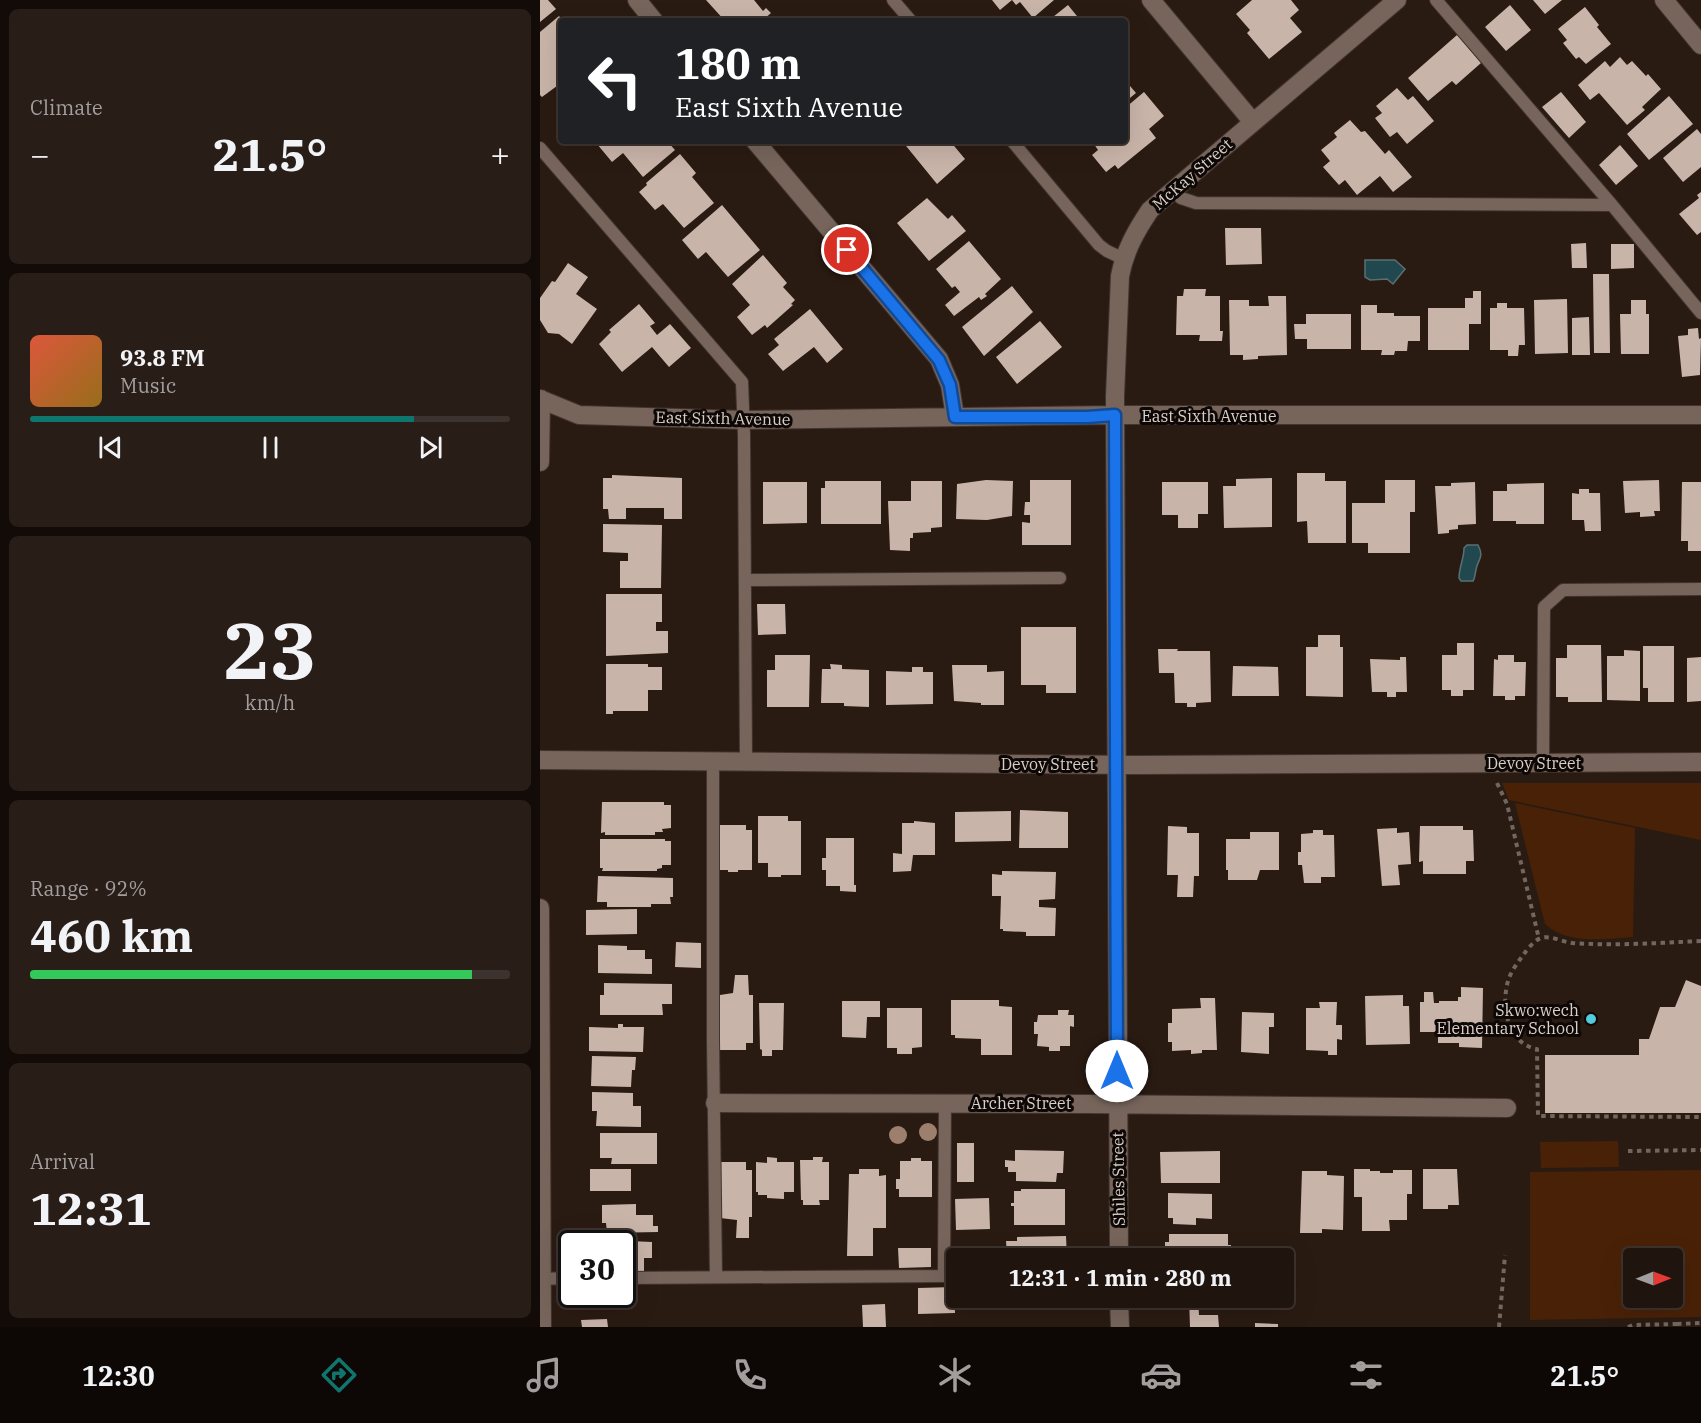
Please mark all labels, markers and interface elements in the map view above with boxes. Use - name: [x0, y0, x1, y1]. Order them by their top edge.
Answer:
- text: 180 m: [675, 36, 801, 91]
- icon: left: [576, 42, 654, 120]
- text: East Sixth Avenue: [675, 89, 903, 124]
- text: Climate: [30, 94, 103, 121]
- text: 21.5°: [213, 125, 327, 183]
- text: −: [30, 133, 50, 176]
- text: +: [490, 133, 510, 176]
- street label: McKay Street: [1148, 134, 1236, 214]
- pin: [821, 224, 872, 275]
- icon: arrive: [830, 233, 863, 266]
- text: 93.8 FM: [120, 343, 205, 372]
- text: Music: [120, 372, 176, 399]
- street label: East Sixth Avenue: [1141, 406, 1277, 426]
- street label: East Sixth Avenue: [655, 407, 791, 429]
- icon: previous: [94, 431, 127, 464]
- icon: pause: [254, 431, 287, 464]
- icon: next: [414, 431, 447, 464]
- text: 23: [223, 599, 317, 700]
- text: km/h: [245, 689, 295, 716]
- street label: Devoy Street: [1487, 753, 1582, 773]
- street label: Devoy Street: [1001, 754, 1096, 774]
- text: Range · 92%: [30, 875, 147, 902]
- text: 460 km: [30, 906, 193, 964]
- place label: Skwo:wech Elementary School: [1436, 1000, 1579, 1038]
- marker: Skwo:wech Elementary School: [1584, 1012, 1598, 1026]
- position arrow: [1085, 1039, 1149, 1103]
- street label: Archer Street: [971, 1093, 1072, 1113]
- street label: Shiles Street: [1107, 1131, 1129, 1226]
- text: Arrival: [30, 1148, 95, 1175]
- text: 12:31: [30, 1179, 152, 1237]
- speed limit sign: 30: [558, 1230, 636, 1308]
- north arrow: [1623, 1248, 1683, 1308]
- map controls: [1623, 1248, 1683, 1308]
- text: 12:31 · 1 min · 280 m: [1008, 1263, 1232, 1292]
- icon: directions: [318, 1354, 360, 1396]
- icon: music: [523, 1354, 565, 1396]
- icon: phone: [729, 1354, 771, 1396]
- icon: climate: [934, 1354, 976, 1396]
- icon: car: [1140, 1354, 1182, 1396]
- icon: filters: [1345, 1354, 1387, 1396]
- text: 12:30: [82, 1358, 155, 1393]
- text: 21.5°: [1550, 1358, 1619, 1393]

